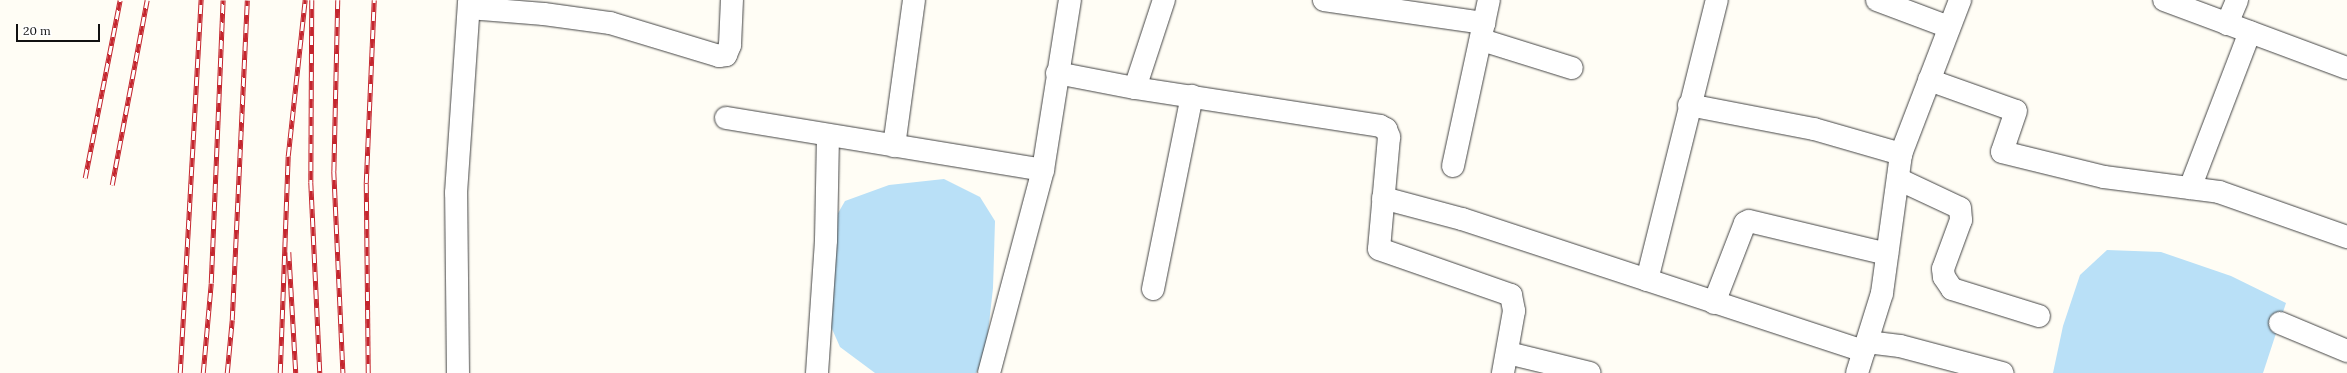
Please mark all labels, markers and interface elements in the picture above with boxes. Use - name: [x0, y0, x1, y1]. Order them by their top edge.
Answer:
- scale bar: [18, 16, 102, 42]
- text: 20 m: [23, 23, 51, 38]

